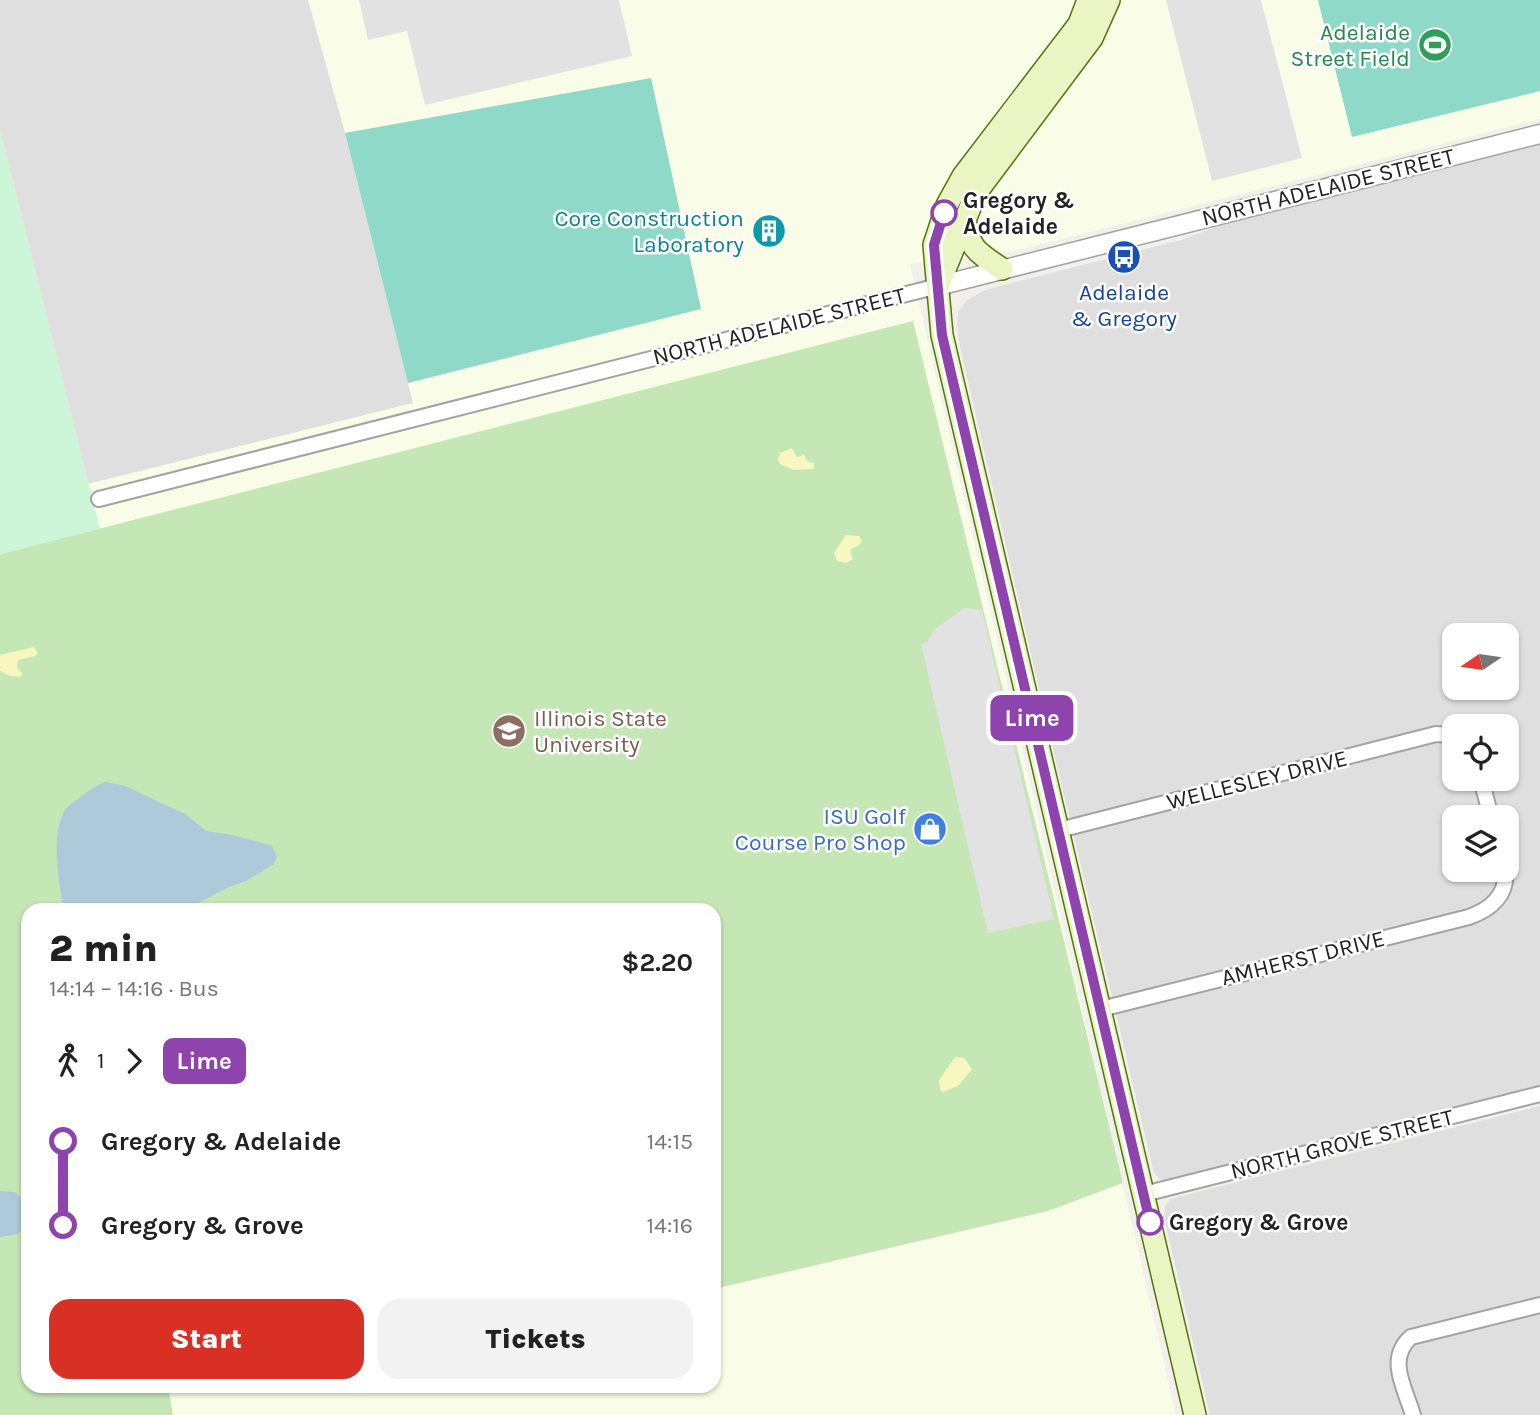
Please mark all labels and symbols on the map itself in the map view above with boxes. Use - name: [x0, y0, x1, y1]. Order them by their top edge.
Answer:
- place label: Adelaide Street Field: [1291, 19, 1410, 72]
- sports icon: Adelaide Street Field: [1416, 26, 1454, 64]
- street label: NORTH ADELAIDE STREET: [1199, 142, 1457, 231]
- place label: Gregory & Adelaide: [963, 187, 1075, 240]
- marker: Gregory & Adelaide: [931, 200, 957, 226]
- place label: Core Construction Laboratory: [554, 205, 744, 258]
- building icon: Core Construction Laboratory: [750, 212, 788, 250]
- bus stop icon: Adelaide & Gregory: [1105, 238, 1143, 276]
- place label: Adelaide & Gregory: [1071, 279, 1177, 332]
- street label: NORTH ADELAIDE STREET: [650, 281, 908, 370]
- north arrow: [1442, 623, 1519, 700]
- line badge: Lime: [983, 695, 1081, 741]
- place label: Illinois State University: [534, 705, 667, 758]
- school or university icon: Illinois State University: [490, 712, 528, 750]
- street label: WELLESLEY DRIVE: [1164, 745, 1350, 815]
- place label: ISU Golf Course Pro Shop: [735, 803, 906, 856]
- shop icon: ISU Golf Course Pro Shop: [911, 810, 949, 848]
- street label: AMHERST DRIVE: [1218, 925, 1388, 991]
- street label: NORTH GROVE STREET: [1228, 1103, 1457, 1185]
- marker: Gregory & Grove: [1137, 1209, 1163, 1235]
- place label: Gregory & Grove: [1169, 1209, 1348, 1236]

